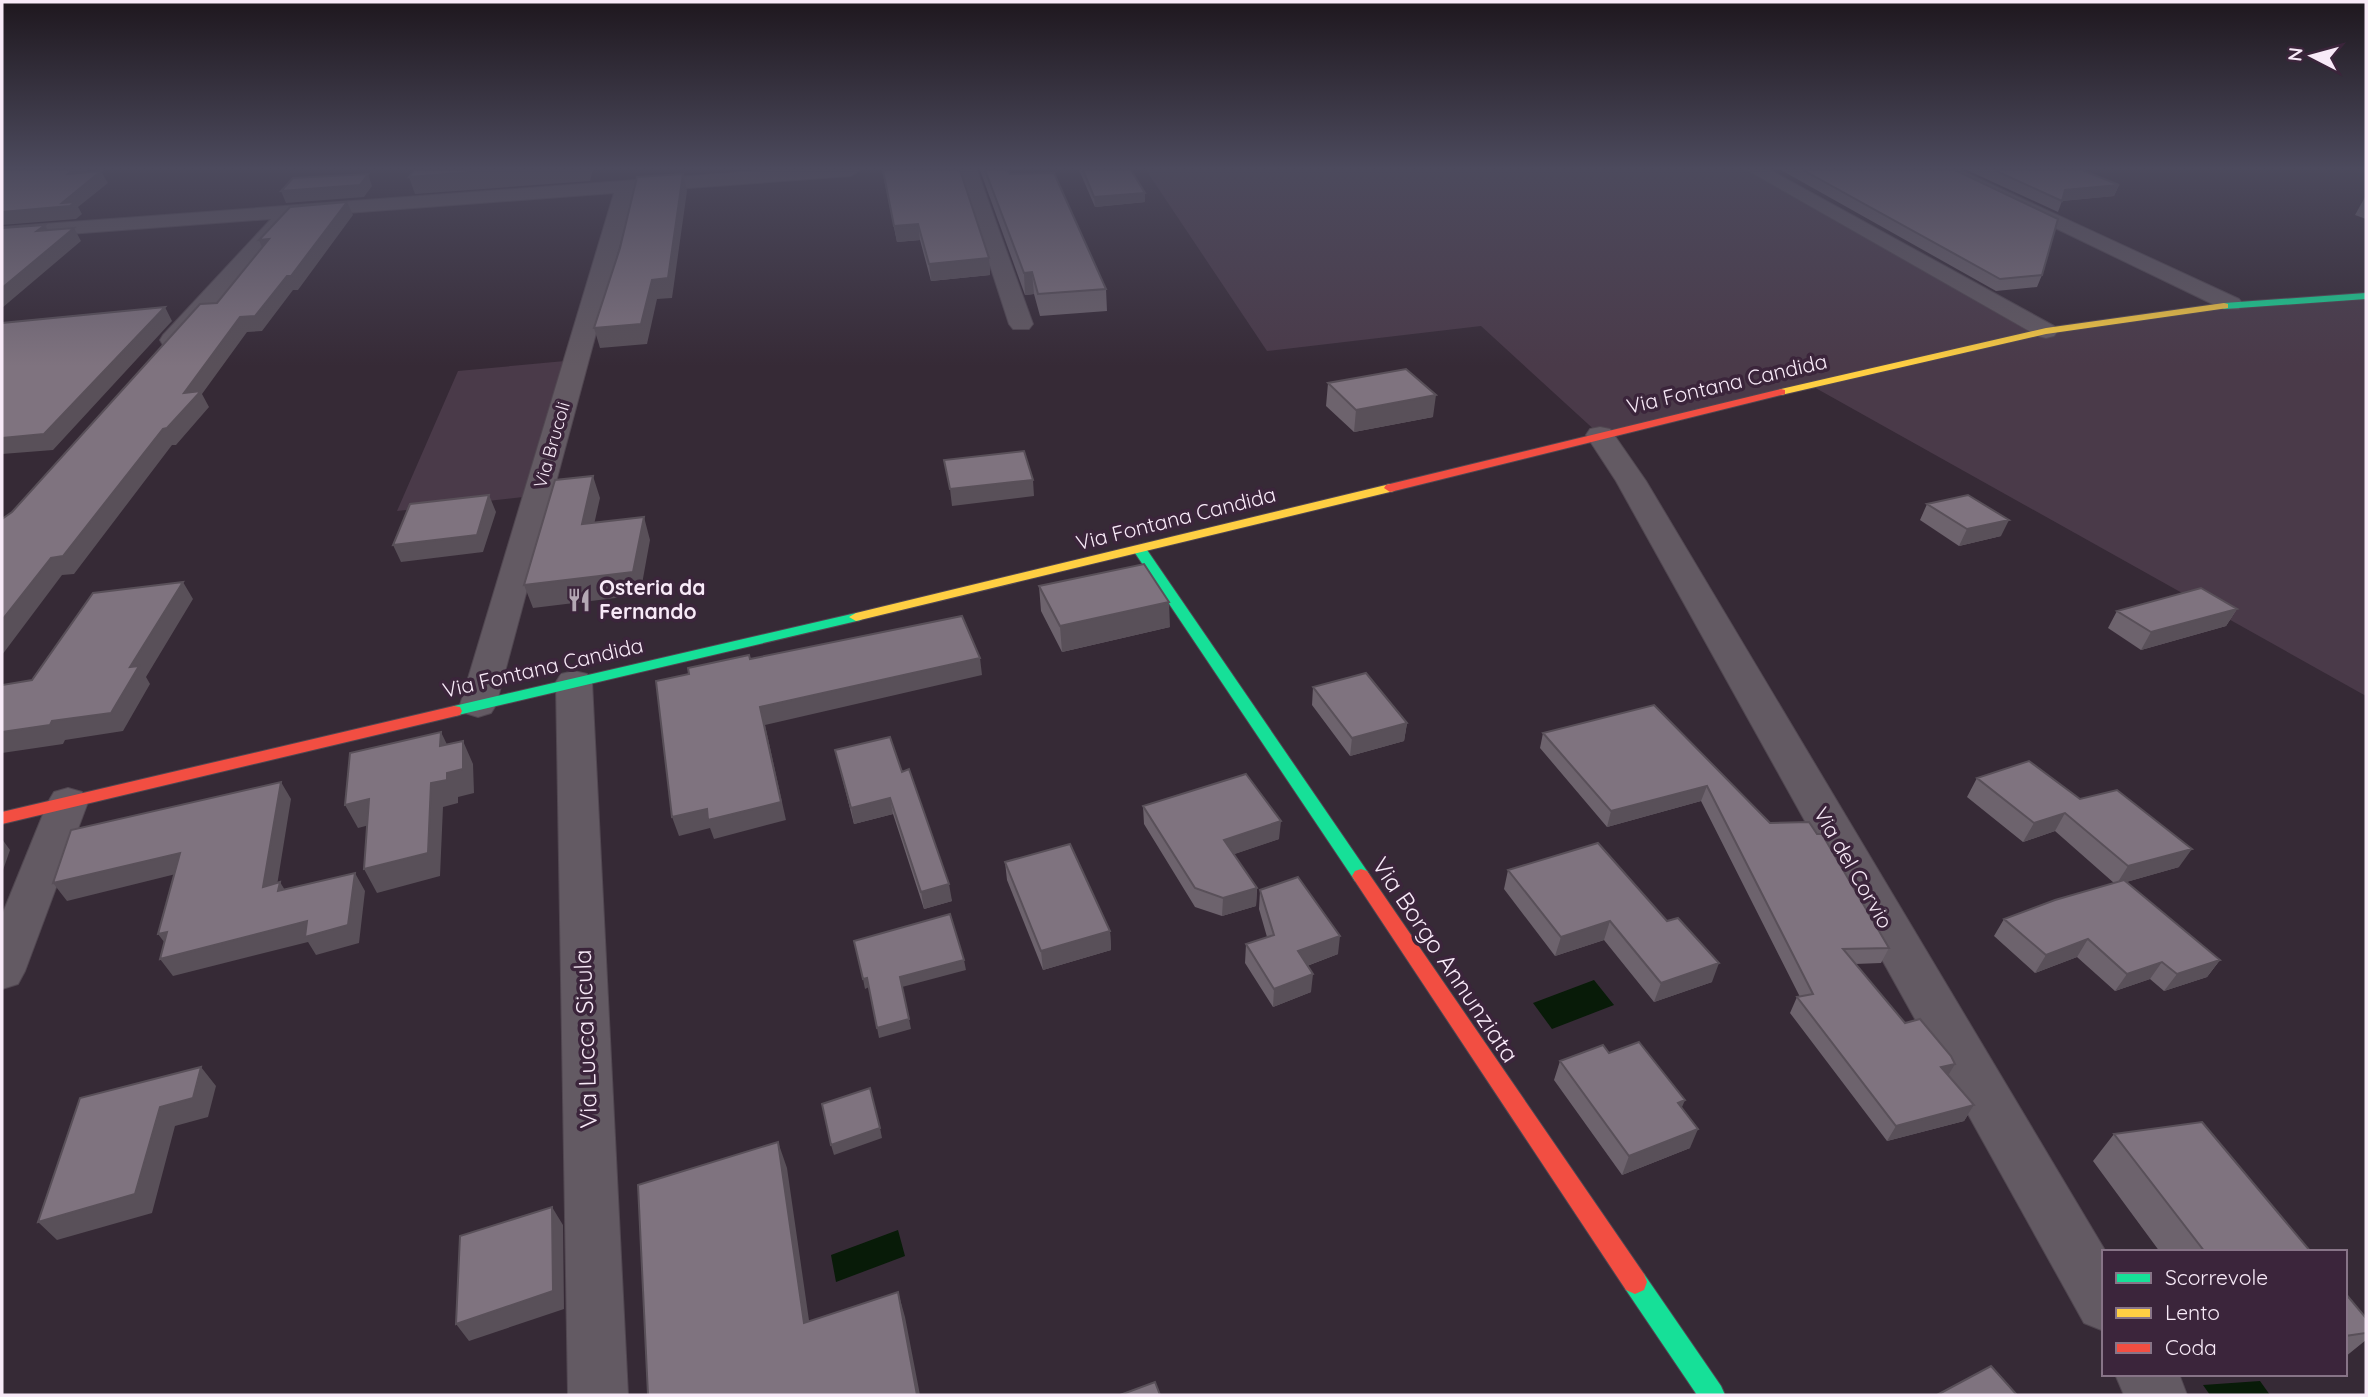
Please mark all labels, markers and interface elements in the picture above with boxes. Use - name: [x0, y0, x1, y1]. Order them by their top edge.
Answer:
- north arrow: [2277, 21, 2347, 91]
- text: N: [2282, 46, 2308, 62]
- street label: Via Fontana Candida: [1624, 347, 1830, 419]
- street label: Via Brucoli: [528, 399, 575, 491]
- street label: Via Fontana Candida: [1073, 481, 1278, 555]
- place label: Osteria da Fernando: [599, 574, 705, 624]
- restaurant icon: Osteria da Fernando: [565, 586, 593, 614]
- street label: Via Fontana Candida: [440, 631, 646, 703]
- street label: Via del Corvio: [1809, 802, 1899, 933]
- street label: Via Borgo Annunziata: [1366, 851, 1526, 1068]
- street label: Via Lucca Sicula: [567, 949, 603, 1129]
- legend: [2102, 1250, 2347, 1376]
- text: Scorrevole: [2165, 1264, 2268, 1290]
- text: Lento: [2165, 1299, 2220, 1325]
- text: Coda: [2165, 1334, 2217, 1360]

